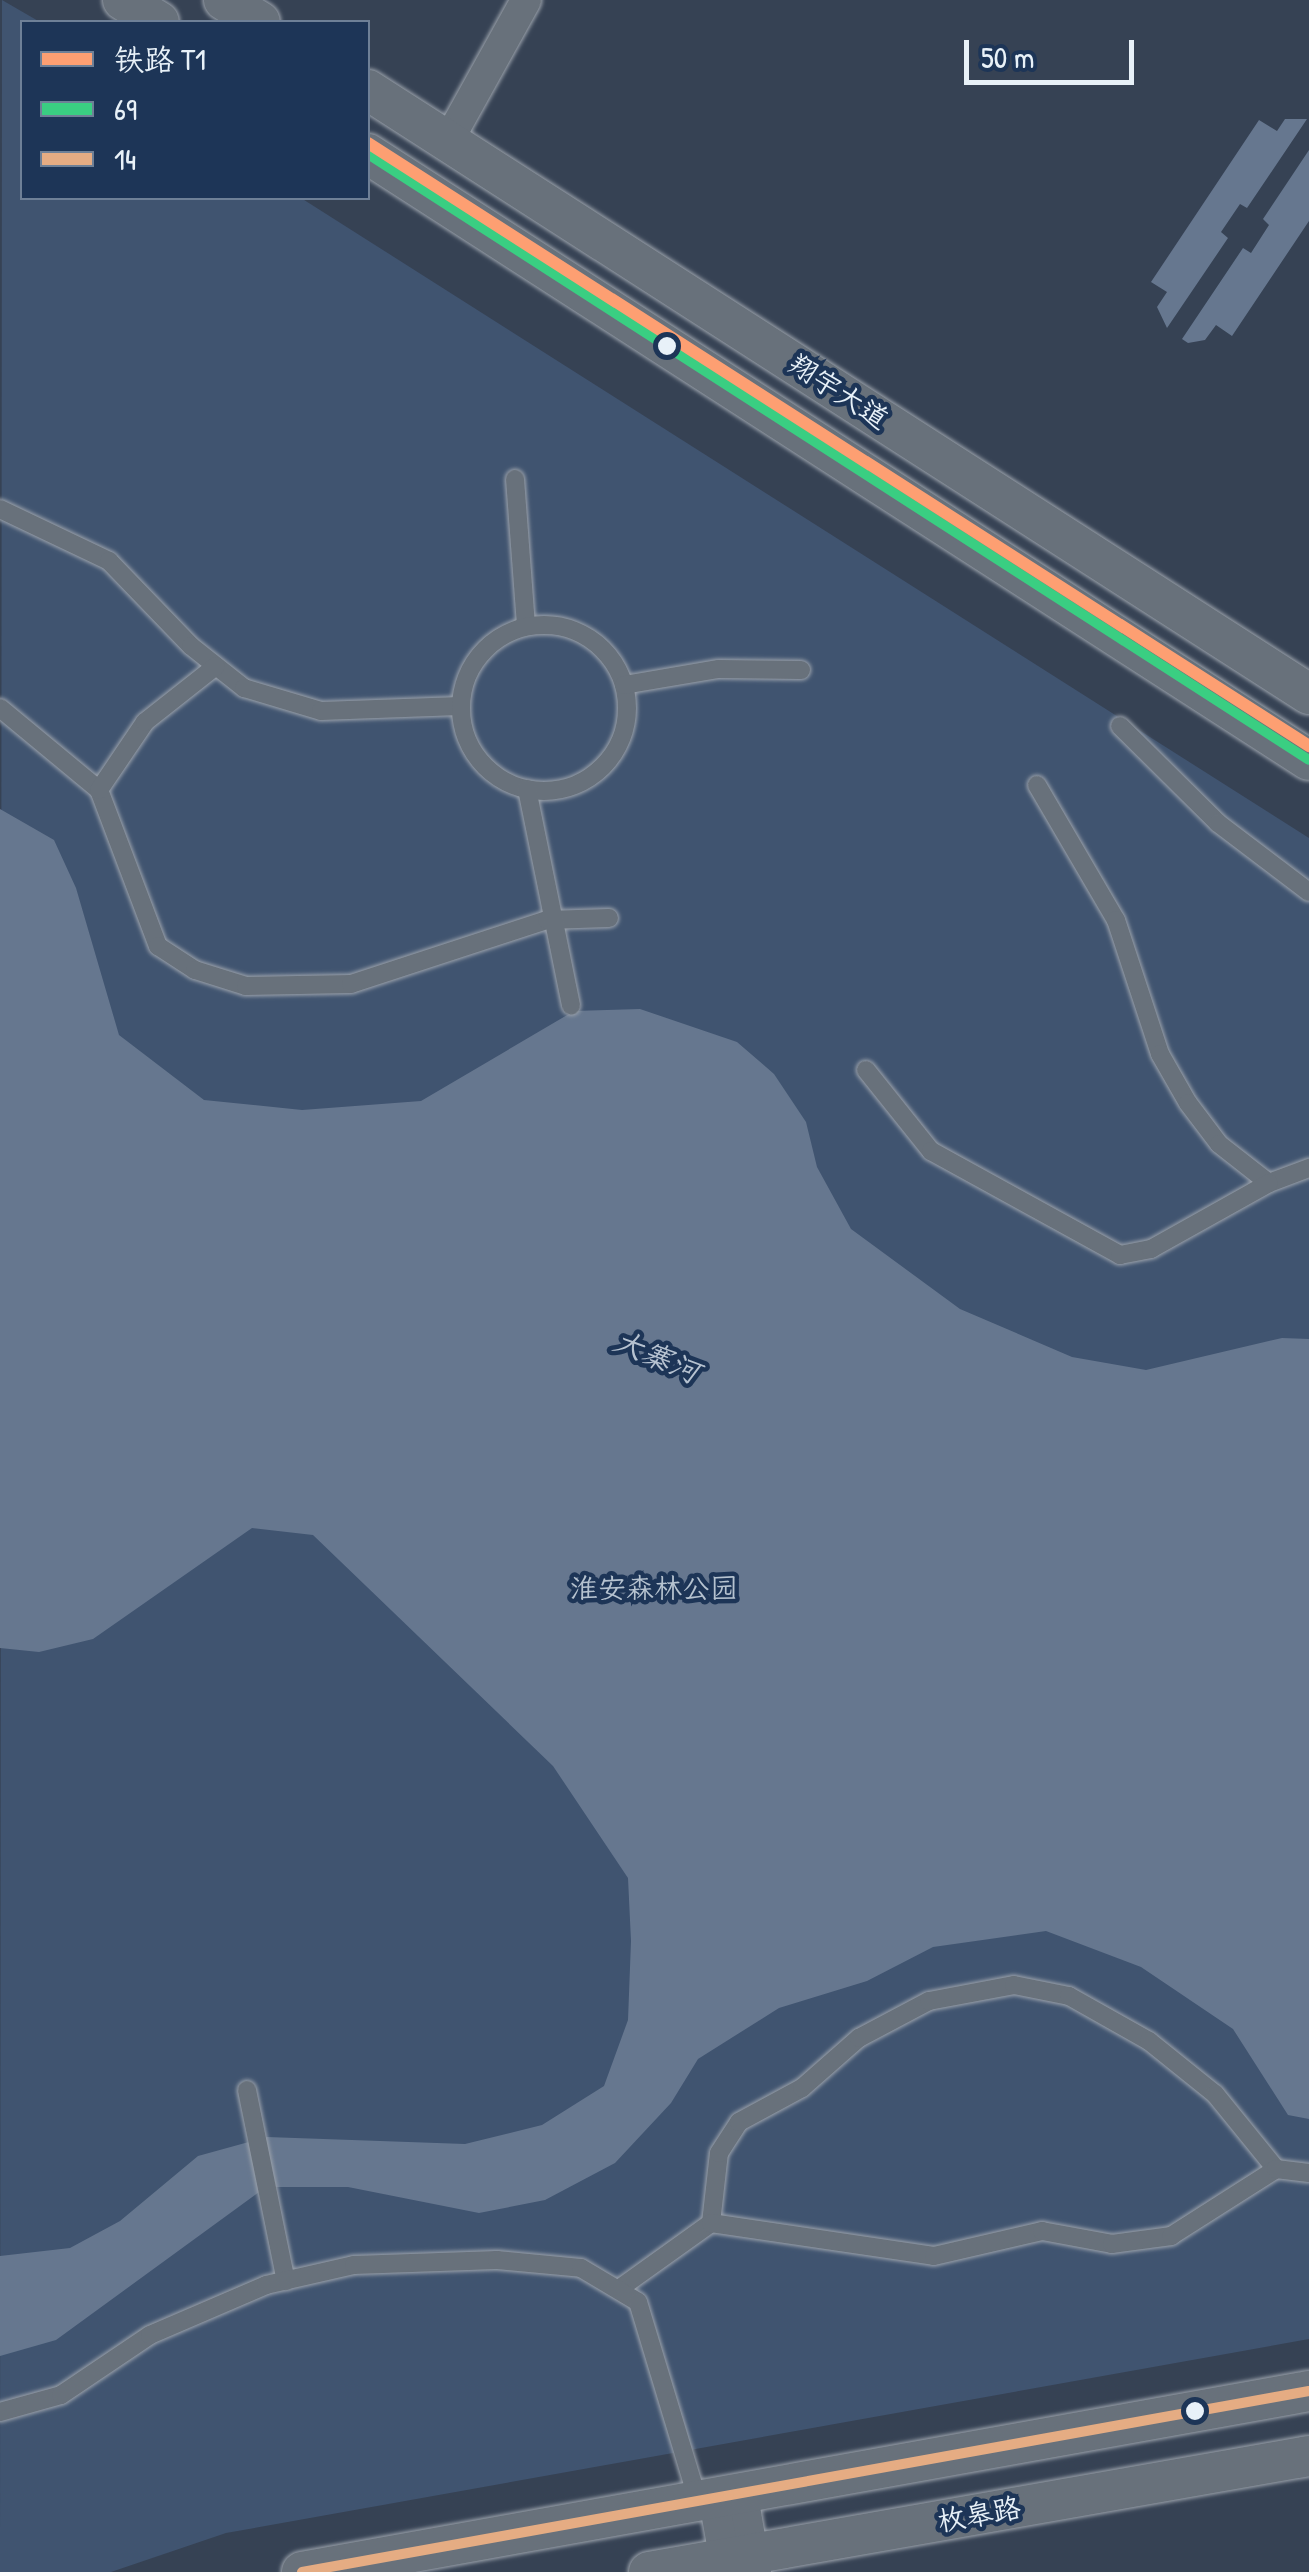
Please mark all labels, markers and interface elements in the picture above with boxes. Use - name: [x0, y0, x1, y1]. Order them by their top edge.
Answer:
- legend: [20, 20, 370, 200]
- scale bar: [969, 20, 1139, 82]
- text: 50 m: [981, 37, 1034, 77]
- text: 铁路 T1: [114, 39, 206, 79]
- text: 69: [114, 89, 137, 129]
- text: 14: [114, 139, 136, 179]
- unlabelled marker: [657, 336, 677, 356]
- street label: 翔宇大道: [783, 346, 895, 436]
- water label: 大寨河: [609, 1322, 705, 1390]
- park label: 淮安森林公园: [570, 1571, 738, 1605]
- unlabelled marker: [1185, 2401, 1205, 2421]
- street label: 枚皋路: [935, 2490, 1023, 2538]

